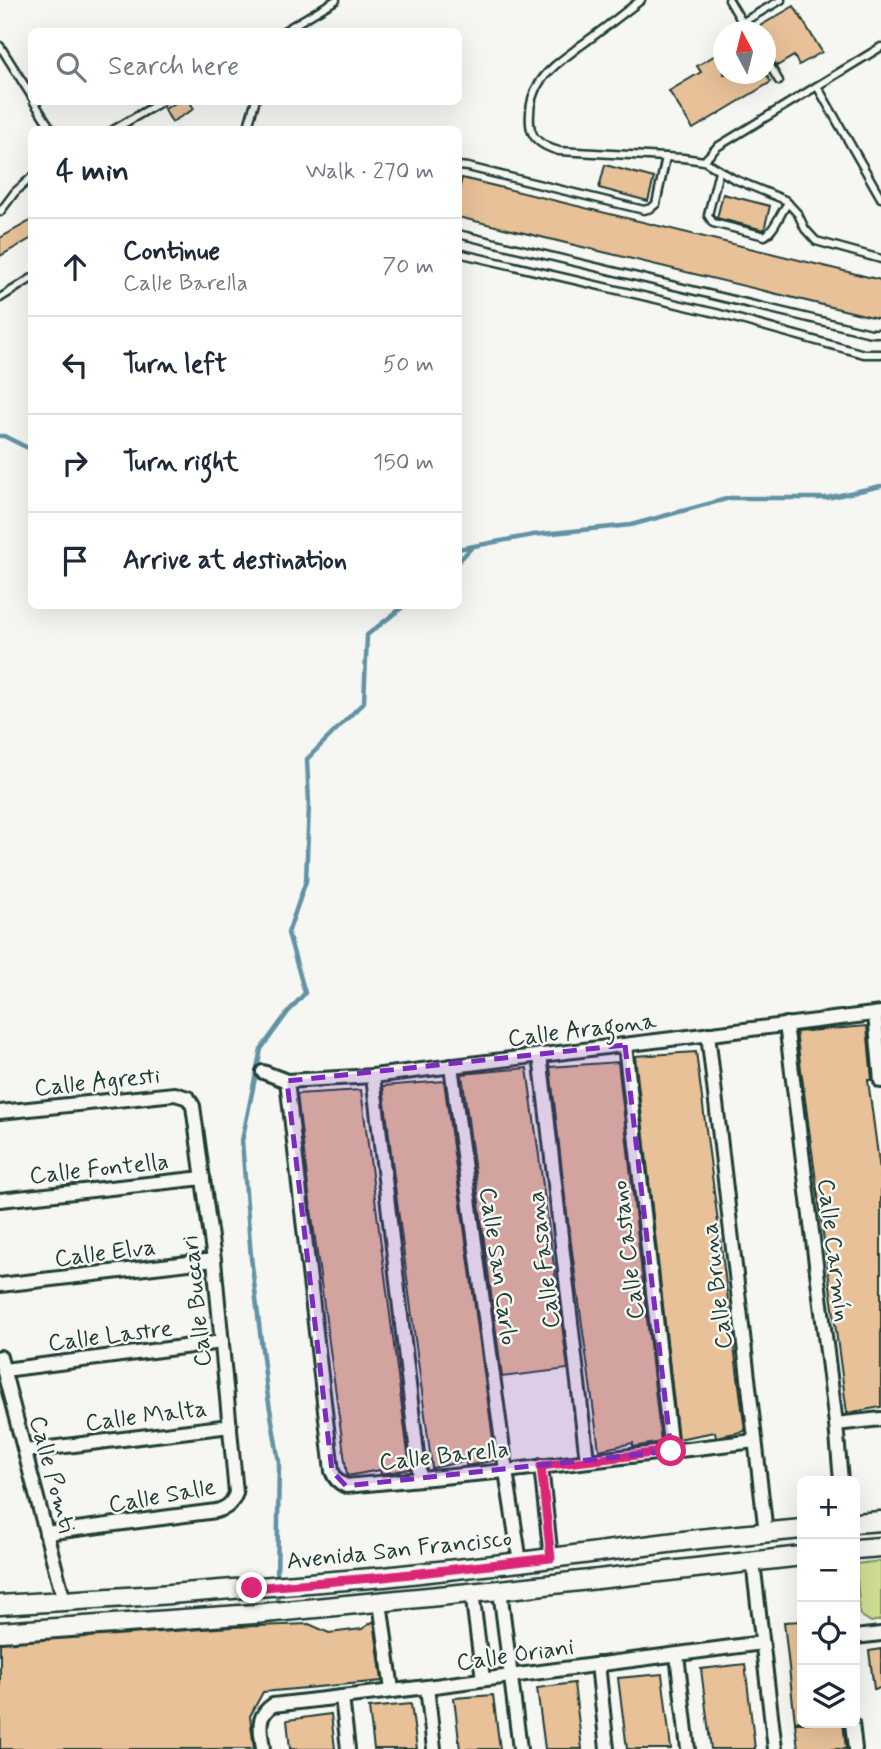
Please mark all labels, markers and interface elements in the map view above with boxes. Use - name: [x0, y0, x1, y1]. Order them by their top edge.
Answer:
- north arrow: [713, 21, 776, 84]
- search box: [28, 28, 462, 105]
- icon: search: [52, 48, 90, 86]
- text: Search here: [108, 50, 239, 84]
- text: 4 min: [56, 152, 129, 191]
- text: Walk · 270 m: [305, 157, 434, 187]
- text: Continue: [123, 235, 220, 269]
- icon: ahead: [56, 248, 94, 286]
- text: 70 m: [382, 252, 434, 282]
- text: Calle Barella: [123, 269, 248, 299]
- icon: left: [56, 346, 94, 384]
- text: Turn left: [123, 348, 227, 382]
- text: 50 m: [383, 350, 434, 380]
- icon: right: [56, 444, 94, 482]
- text: Turn right: [123, 446, 239, 480]
- text: 150 m: [373, 448, 434, 478]
- icon: arrive: [56, 542, 94, 580]
- text: Arrive at destination: [123, 544, 347, 578]
- street label: Calle Aragona: [506, 1006, 659, 1058]
- street label: Calle Agresti: [33, 1060, 162, 1105]
- street label: Calle Fontella: [28, 1147, 170, 1192]
- street label: Calle Carmín: [809, 1177, 858, 1324]
- street label: Calle Castano: [605, 1179, 652, 1321]
- street label: Calle San Carlo: [471, 1185, 524, 1347]
- street label: Calle Fasana: [521, 1189, 568, 1330]
- street label: Calle Bruna: [694, 1221, 741, 1351]
- street label: Calle Elva: [53, 1232, 158, 1275]
- street label: Calle Buccari: [175, 1233, 220, 1368]
- street label: Calle Lastre: [46, 1313, 174, 1359]
- street label: Calle Malta: [83, 1394, 209, 1439]
- street label: Calle Pomti: [21, 1412, 82, 1536]
- street label: Calle Barella: [378, 1434, 511, 1479]
- route start: [655, 1435, 686, 1466]
- street label: Calle Salle: [106, 1472, 218, 1521]
- map controls: [797, 1476, 860, 1728]
- button: +: [797, 1476, 860, 1539]
- street label: Avenida San Francisco: [285, 1523, 513, 1578]
- button: −: [797, 1539, 860, 1602]
- route end: [236, 1572, 267, 1603]
- button: locate: [797, 1602, 860, 1665]
- street label: Calle Oriani: [455, 1632, 576, 1679]
- button: layers: [797, 1665, 860, 1728]

